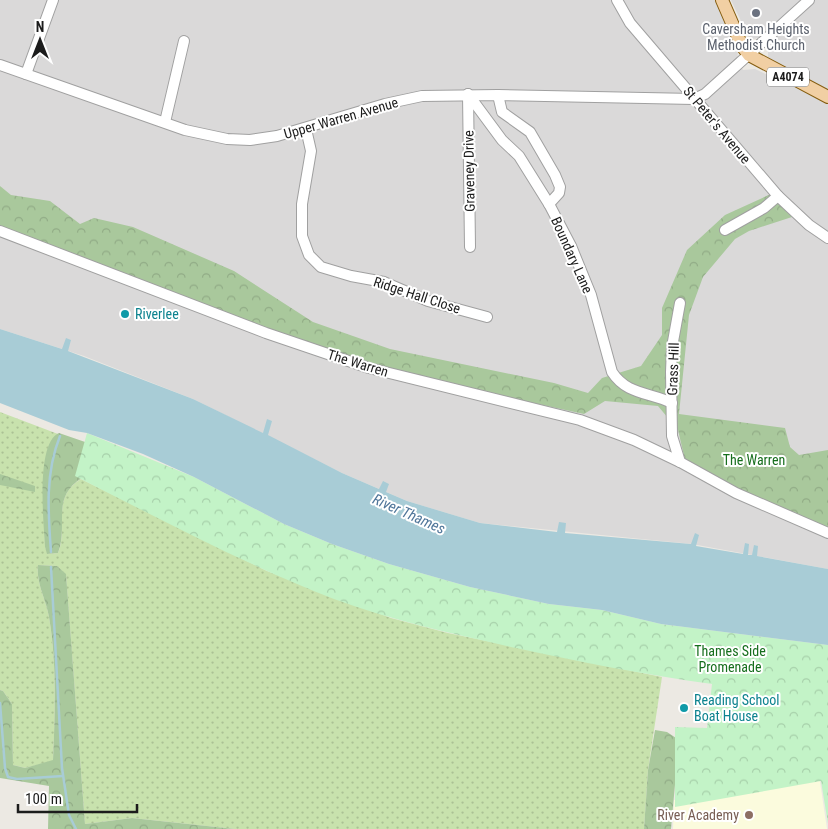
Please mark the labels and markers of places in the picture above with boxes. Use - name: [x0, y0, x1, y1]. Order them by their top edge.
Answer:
- marker: Caversham Heights Methodist Church: [750, 7, 762, 19]
- place label: Caversham Heights Methodist Church: [702, 21, 810, 53]
- place label: Riverlee: [135, 306, 179, 322]
- marker: Riverlee: [119, 308, 131, 320]
- place label: Reading School Boat House: [694, 692, 780, 724]
- marker: Reading School Boat House: [678, 702, 690, 714]
- place label: River Academy: [657, 807, 739, 823]
- marker: River Academy: [743, 809, 755, 821]

